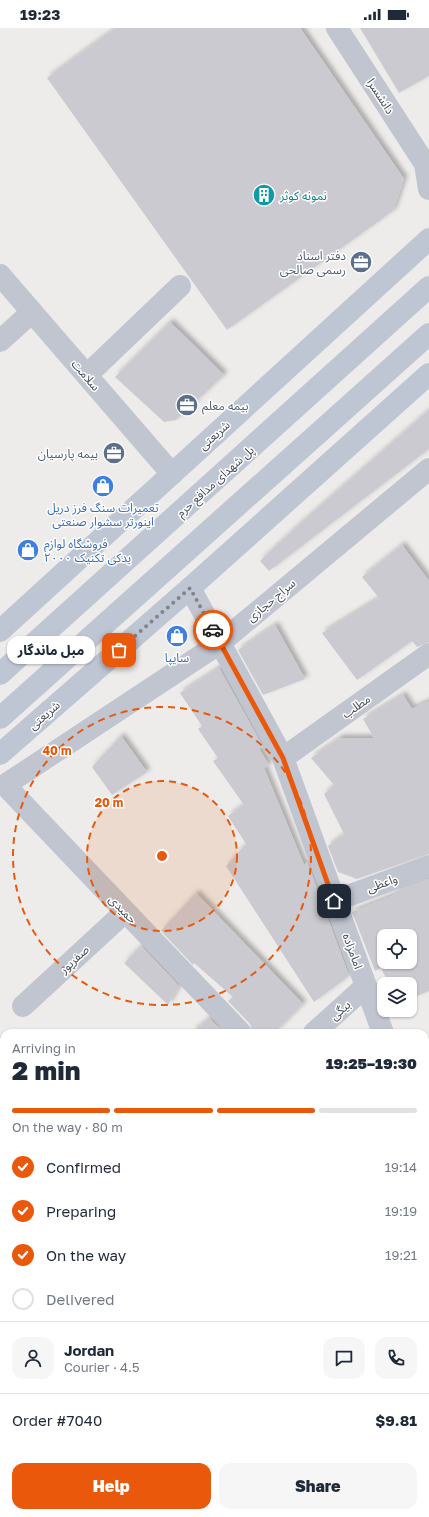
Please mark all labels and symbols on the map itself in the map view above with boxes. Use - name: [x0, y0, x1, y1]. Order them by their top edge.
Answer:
- street label: دانشسرا: [364, 75, 398, 117]
- building icon: نمونه کوثر: [251, 182, 277, 208]
- place label: نمونه کوثر: [279, 188, 327, 203]
- place label: دفتر اسناد رسمی صالحی: [280, 248, 346, 277]
- office icon: دفتر اسناد رسمی صالحی: [348, 249, 374, 275]
- street label: سلامت: [69, 356, 103, 394]
- office icon: بیمه معلم: [174, 392, 200, 418]
- place label: بیمه معلم: [202, 398, 248, 415]
- street label: شریعتی: [195, 417, 233, 453]
- office icon: بیمه پارسیان: [101, 440, 127, 466]
- street label: پل شهدای مدافع حرم: [173, 442, 258, 521]
- place label: بیمه پارسیان: [38, 446, 98, 462]
- shop icon: تعمیرات سنگ فرز دریل اینورتر سشوار صنعتی: [90, 473, 116, 499]
- place label: تعمیرات سنگ فرز دریل اینورتر سشوار صنعتی: [47, 500, 159, 529]
- place label: فروشگاه لوازم یدکی تکنیک ۲۰۰۰: [44, 536, 131, 565]
- shop icon: فروشگاه لوازم یدکی تکنیک ۲۰۰۰: [15, 537, 41, 563]
- street label: سراج حجازی: [244, 575, 300, 626]
- courier: [193, 610, 233, 650]
- shop icon: سایپا: [164, 623, 190, 649]
- pin: [102, 633, 136, 667]
- callout: مبل ماندگار: [7, 636, 95, 664]
- place label: سایپا: [165, 650, 189, 666]
- street label: مطلب: [339, 691, 373, 721]
- street label: شریعتی: [25, 697, 63, 733]
- text: 40 m: [43, 743, 71, 758]
- text: 20 m: [95, 795, 123, 810]
- centre of rings: [155, 849, 169, 863]
- street label: واعظی: [365, 871, 399, 895]
- pin: [317, 884, 351, 918]
- street label: حمیدی: [106, 892, 140, 926]
- street label: امامزاده: [340, 931, 366, 971]
- street label: صفرپور: [55, 942, 93, 978]
- street label: بیگی: [327, 997, 353, 1023]

